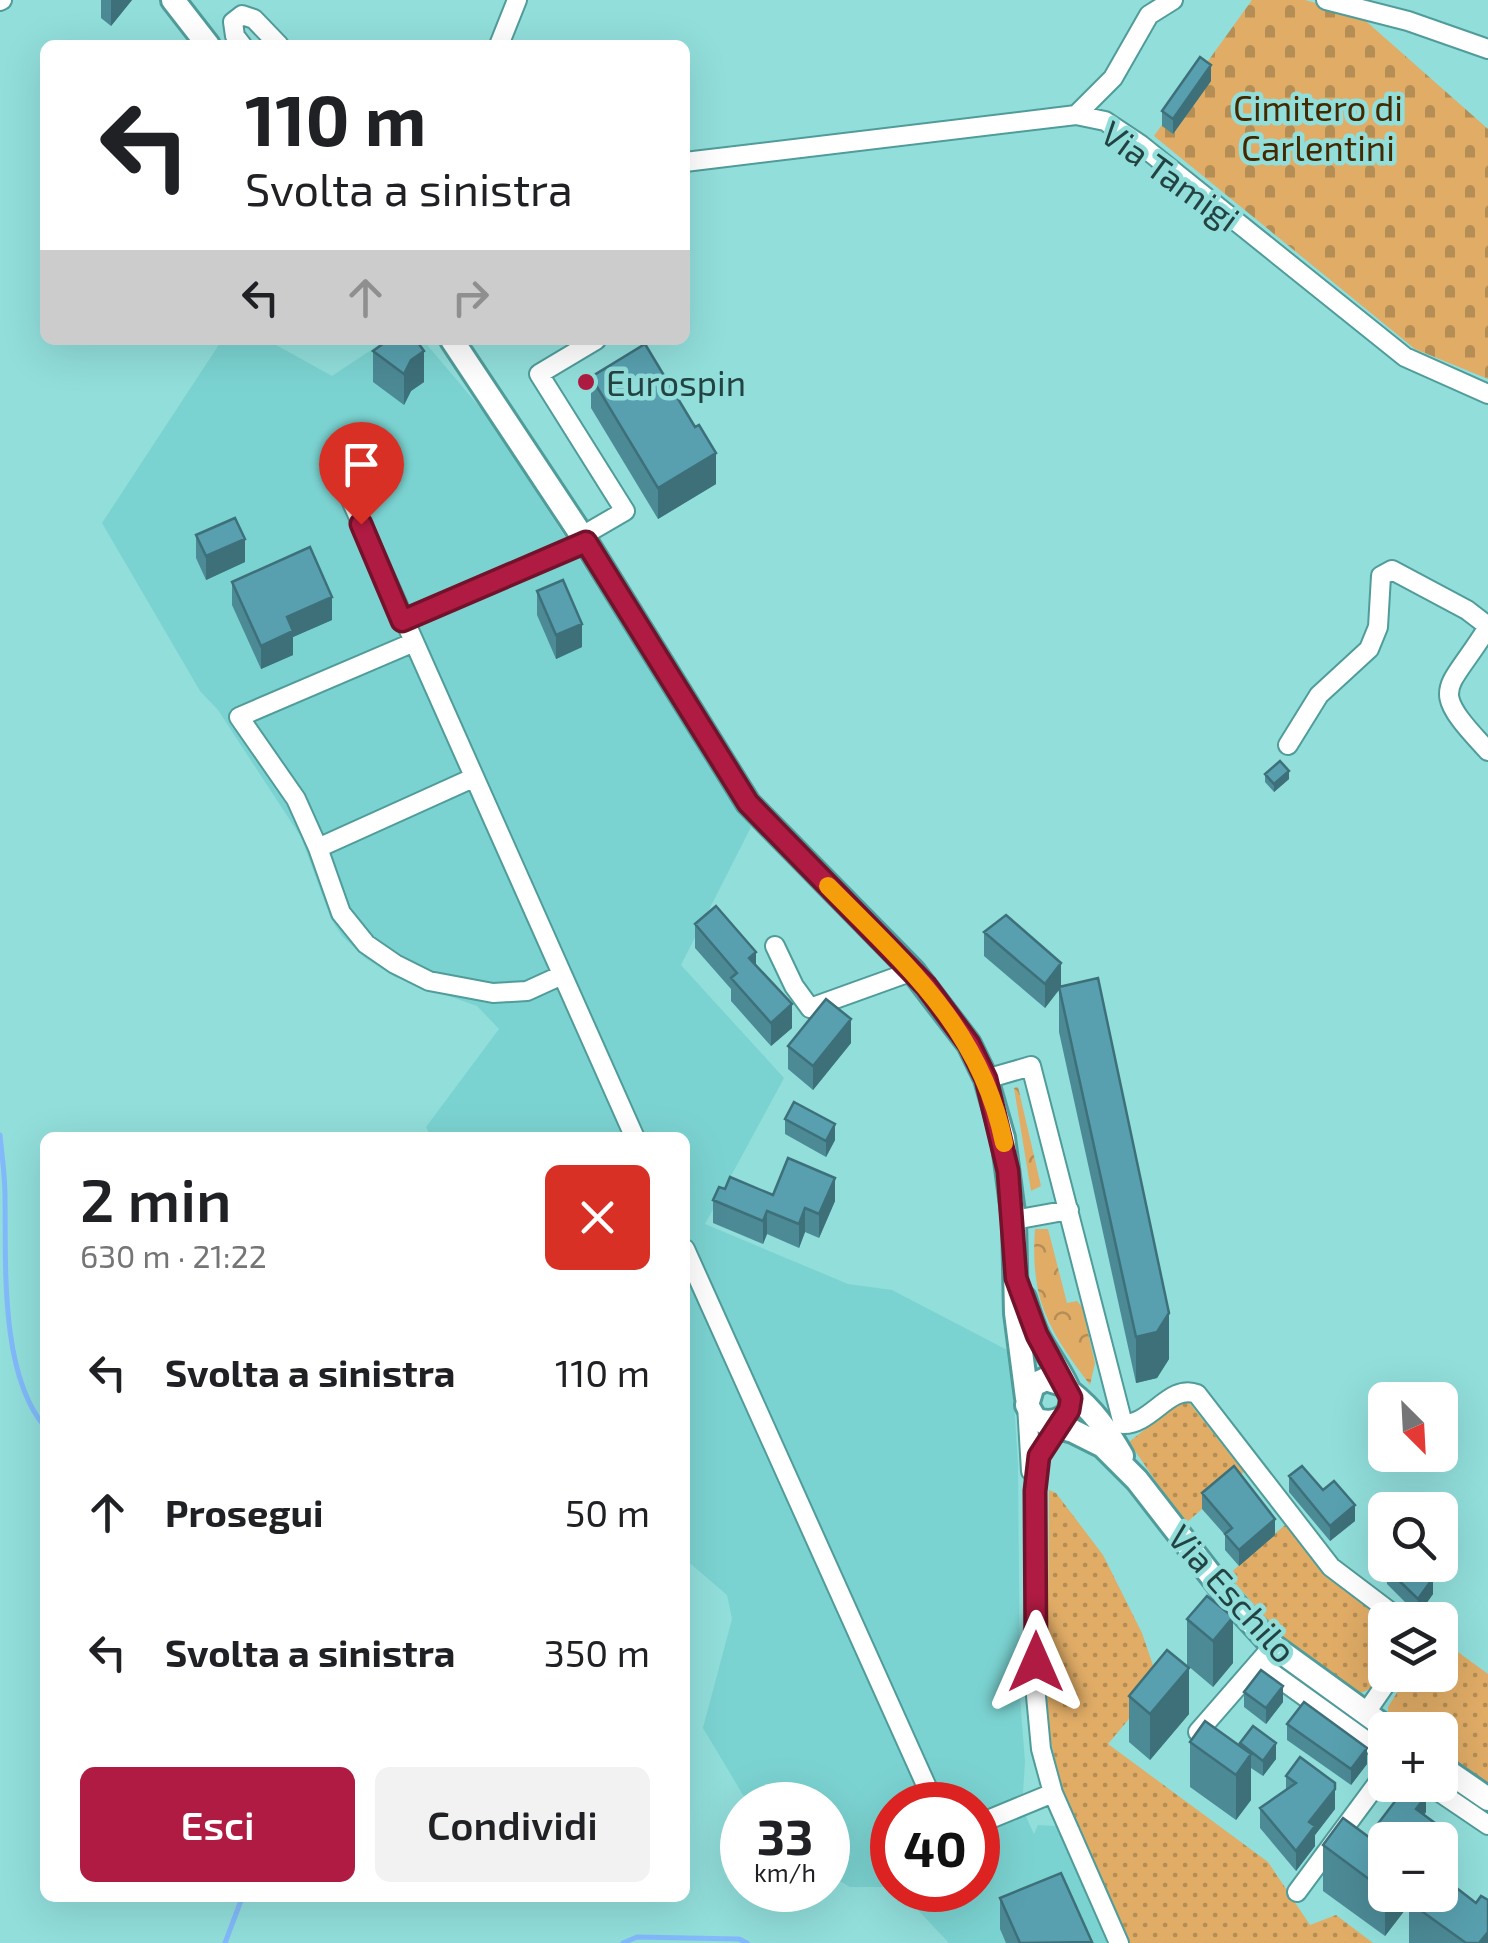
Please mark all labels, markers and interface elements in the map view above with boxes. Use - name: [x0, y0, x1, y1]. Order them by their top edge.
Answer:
- text: 110 m: [245, 76, 426, 160]
- icon: left: [80, 80, 210, 210]
- park label: Cimitero di Carlentini: [1233, 86, 1403, 168]
- street label: Via Tamigi: [1094, 111, 1248, 239]
- text: Svolta a sinistra: [245, 161, 573, 215]
- icon: left: [233, 270, 288, 325]
- icon: ahead: [338, 270, 393, 325]
- icon: right: [443, 270, 498, 325]
- place label: Eurospin: [606, 361, 746, 403]
- marker: Eurospin: [575, 371, 597, 393]
- pin: [319, 422, 404, 525]
- icon: arrive: [334, 437, 389, 492]
- text: 2 min: [80, 1162, 232, 1234]
- button: close: [545, 1165, 650, 1270]
- text: 630 m · 21:22: [80, 1236, 267, 1274]
- icon: left: [80, 1345, 135, 1400]
- text: Svolta a sinistra: [165, 1349, 455, 1395]
- text: 110 m: [555, 1349, 650, 1395]
- north arrow: [1368, 1382, 1458, 1472]
- map controls: [1368, 1382, 1458, 1912]
- icon: ahead: [80, 1485, 135, 1540]
- text: Prosegui: [165, 1489, 324, 1535]
- text: 50 m: [565, 1489, 650, 1535]
- button: search: [1368, 1492, 1458, 1582]
- street label: Via Eschilo: [1160, 1515, 1306, 1671]
- button: layers: [1368, 1602, 1458, 1692]
- position arrow: [984, 1610, 1088, 1714]
- icon: left: [80, 1625, 135, 1680]
- text: Svolta a sinistra: [165, 1629, 455, 1675]
- text: 350 m: [544, 1629, 650, 1675]
- button: +: [1368, 1712, 1458, 1802]
- button: Esci: [80, 1767, 355, 1882]
- button: Condividi: [375, 1767, 650, 1882]
- speed limit sign: 40: [870, 1782, 1000, 1912]
- text: 33: [757, 1805, 813, 1865]
- button: −: [1368, 1822, 1458, 1912]
- text: km/h: [754, 1857, 816, 1887]

